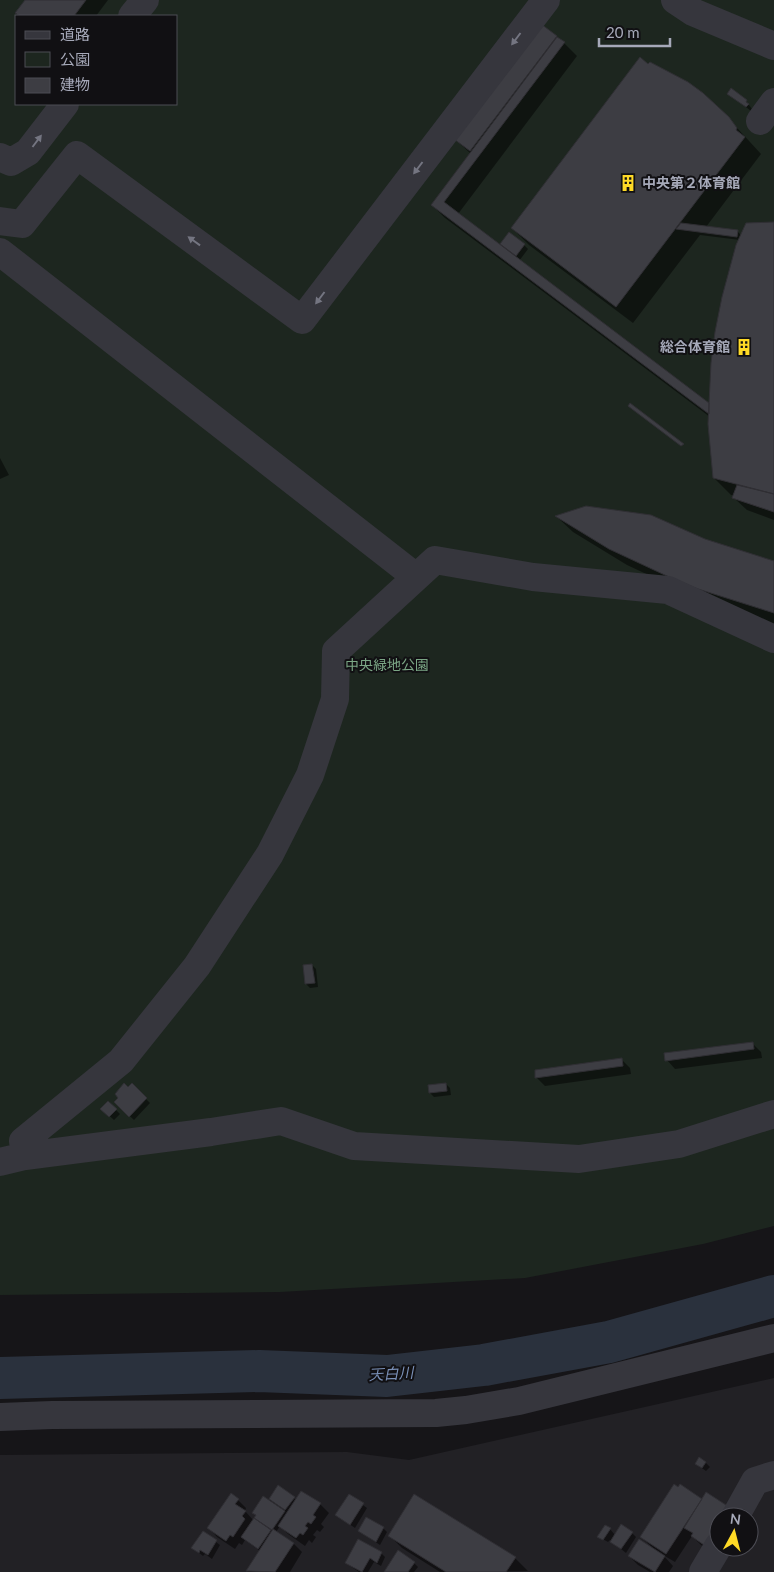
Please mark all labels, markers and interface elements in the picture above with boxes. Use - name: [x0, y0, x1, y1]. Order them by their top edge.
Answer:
- legend: [15, 15, 178, 105]
- scale bar: [599, 15, 670, 47]
- text: 20 m: [606, 23, 640, 41]
- text: 道路: [60, 25, 90, 43]
- one-way arrow: [511, 32, 522, 45]
- text: 公園: [60, 50, 90, 68]
- text: 建物: [60, 75, 90, 93]
- one-way arrow: [32, 134, 42, 147]
- one-way arrow: [413, 161, 423, 175]
- building icon: 中央第２体育館: [618, 173, 638, 193]
- place label: 中央第２体育館: [642, 174, 740, 191]
- one-way arrow: [188, 236, 201, 246]
- one-way arrow: [314, 291, 325, 304]
- building icon: 総合体育館: [734, 337, 754, 357]
- place label: 総合体育館: [660, 338, 730, 355]
- park label: 中央緑地公園: [345, 656, 429, 673]
- water label: 天白川: [368, 1363, 416, 1383]
- north arrow: [709, 1507, 759, 1557]
- text: N: [729, 1510, 742, 1528]

